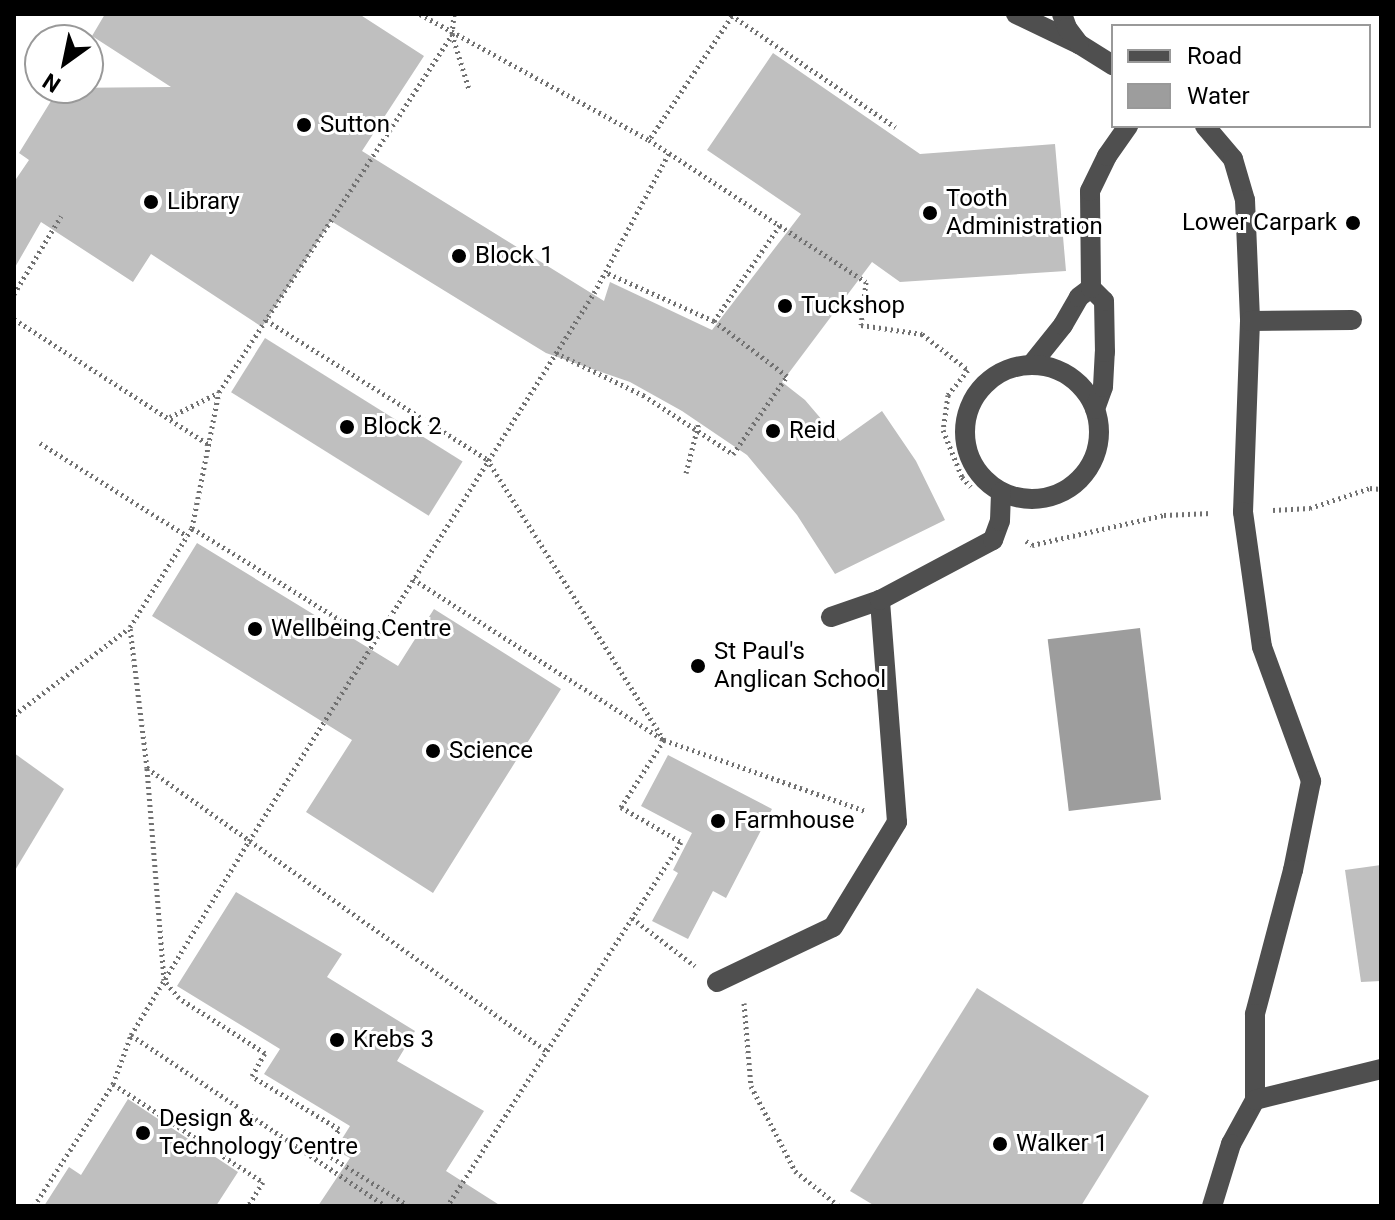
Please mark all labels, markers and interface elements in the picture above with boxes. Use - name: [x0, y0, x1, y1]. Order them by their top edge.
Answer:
- north arrow: [24, 24, 104, 104]
- legend: [1111, 24, 1371, 128]
- text: Road: [1187, 42, 1242, 70]
- text: N: [38, 68, 65, 98]
- text: Water: [1187, 82, 1250, 110]
- place label: Sutton: [320, 111, 390, 139]
- marker: Sutton: [295, 116, 313, 134]
- place label: Tooth Administration: [946, 185, 1103, 241]
- place label: Library: [167, 188, 240, 216]
- marker: Library: [142, 193, 160, 211]
- marker: Tooth Administration: [921, 204, 939, 222]
- place label: Lower Carpark: [1182, 209, 1337, 237]
- marker: Lower Carpark: [1344, 214, 1362, 232]
- place label: Block 1: [475, 242, 554, 270]
- marker: Block 1: [450, 247, 468, 265]
- place label: Tuckshop: [801, 292, 905, 320]
- marker: Tuckshop: [776, 297, 794, 315]
- place label: Block 2: [363, 413, 442, 441]
- place label: Reid: [789, 417, 836, 445]
- marker: Block 2: [338, 418, 356, 436]
- marker: Reid: [764, 422, 782, 440]
- place label: Wellbeing Centre: [271, 615, 451, 643]
- marker: Wellbeing Centre: [246, 620, 264, 638]
- place label: St Paul's Anglican School: [714, 638, 886, 694]
- marker: St Paul's Anglican School: [689, 657, 707, 675]
- place label: Science: [449, 737, 533, 765]
- marker: Science: [424, 742, 442, 760]
- place label: Farmhouse: [734, 807, 854, 835]
- marker: Farmhouse: [709, 812, 727, 830]
- place label: Krebs 3: [353, 1026, 434, 1054]
- marker: Krebs 3: [328, 1031, 346, 1049]
- place label: Design & Technology Centre: [159, 1105, 358, 1161]
- marker: Design & Technology Centre: [134, 1124, 152, 1142]
- place label: Walker 1: [1016, 1130, 1108, 1158]
- marker: Walker 1: [991, 1135, 1009, 1153]

